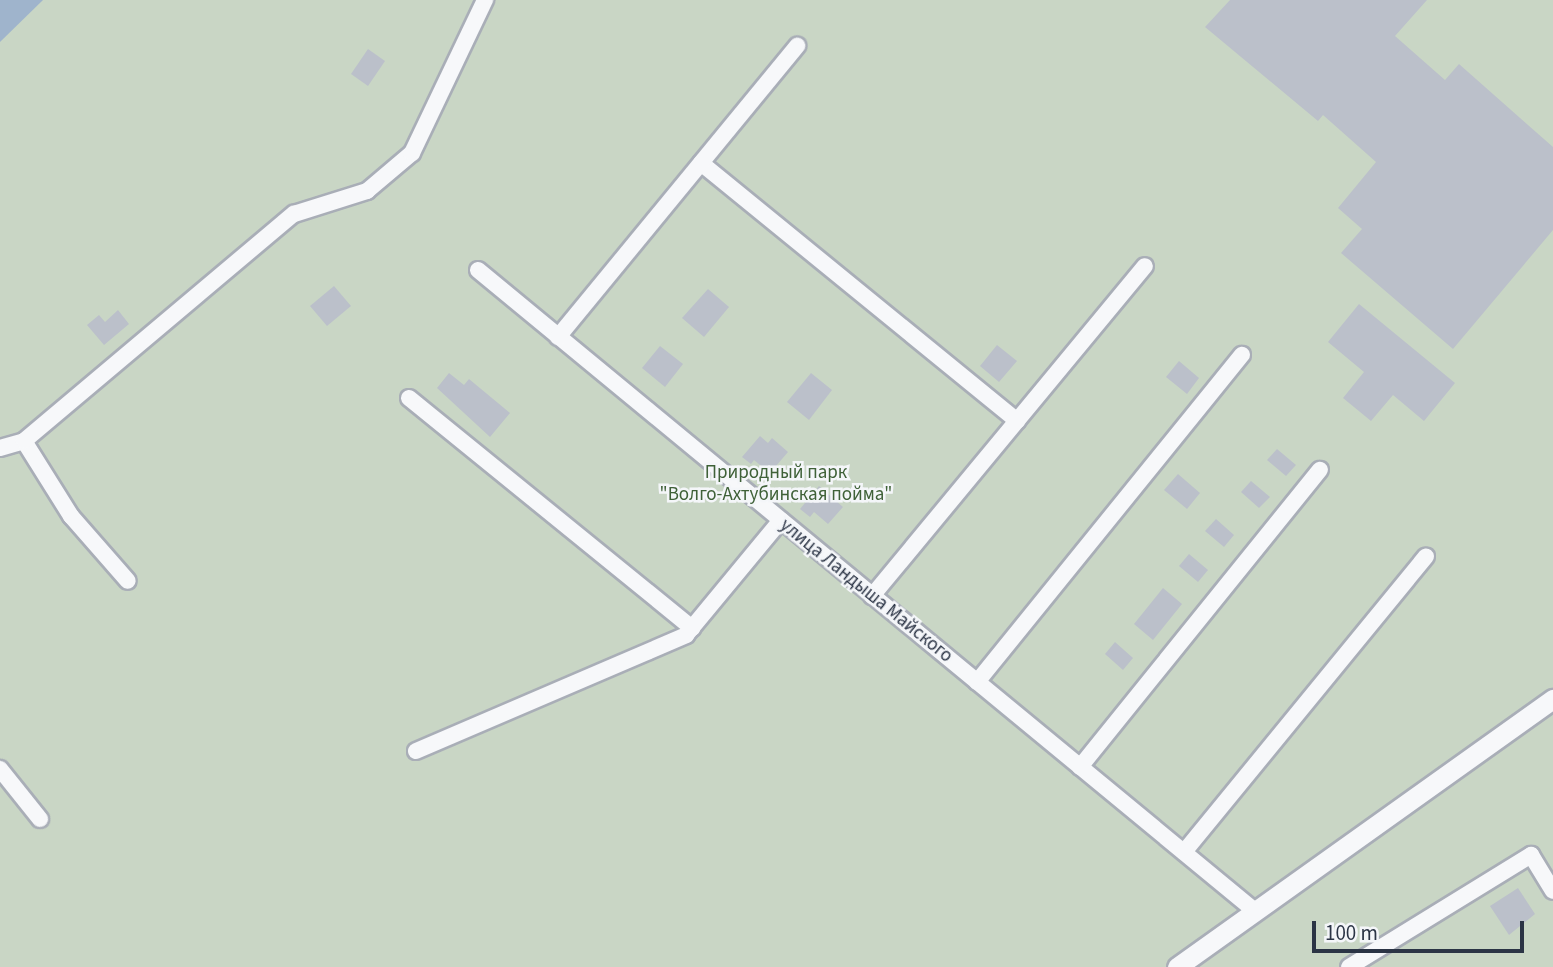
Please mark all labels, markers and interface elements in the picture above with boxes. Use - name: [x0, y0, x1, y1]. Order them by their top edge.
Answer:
- park label: Природный парк "Волго-Ахтубинская пойма": [660, 462, 892, 506]
- street label: улица Ландыша Майского: [775, 514, 957, 668]
- scale bar: [1315, 908, 1527, 952]
- text: 100 m: [1325, 918, 1378, 948]

